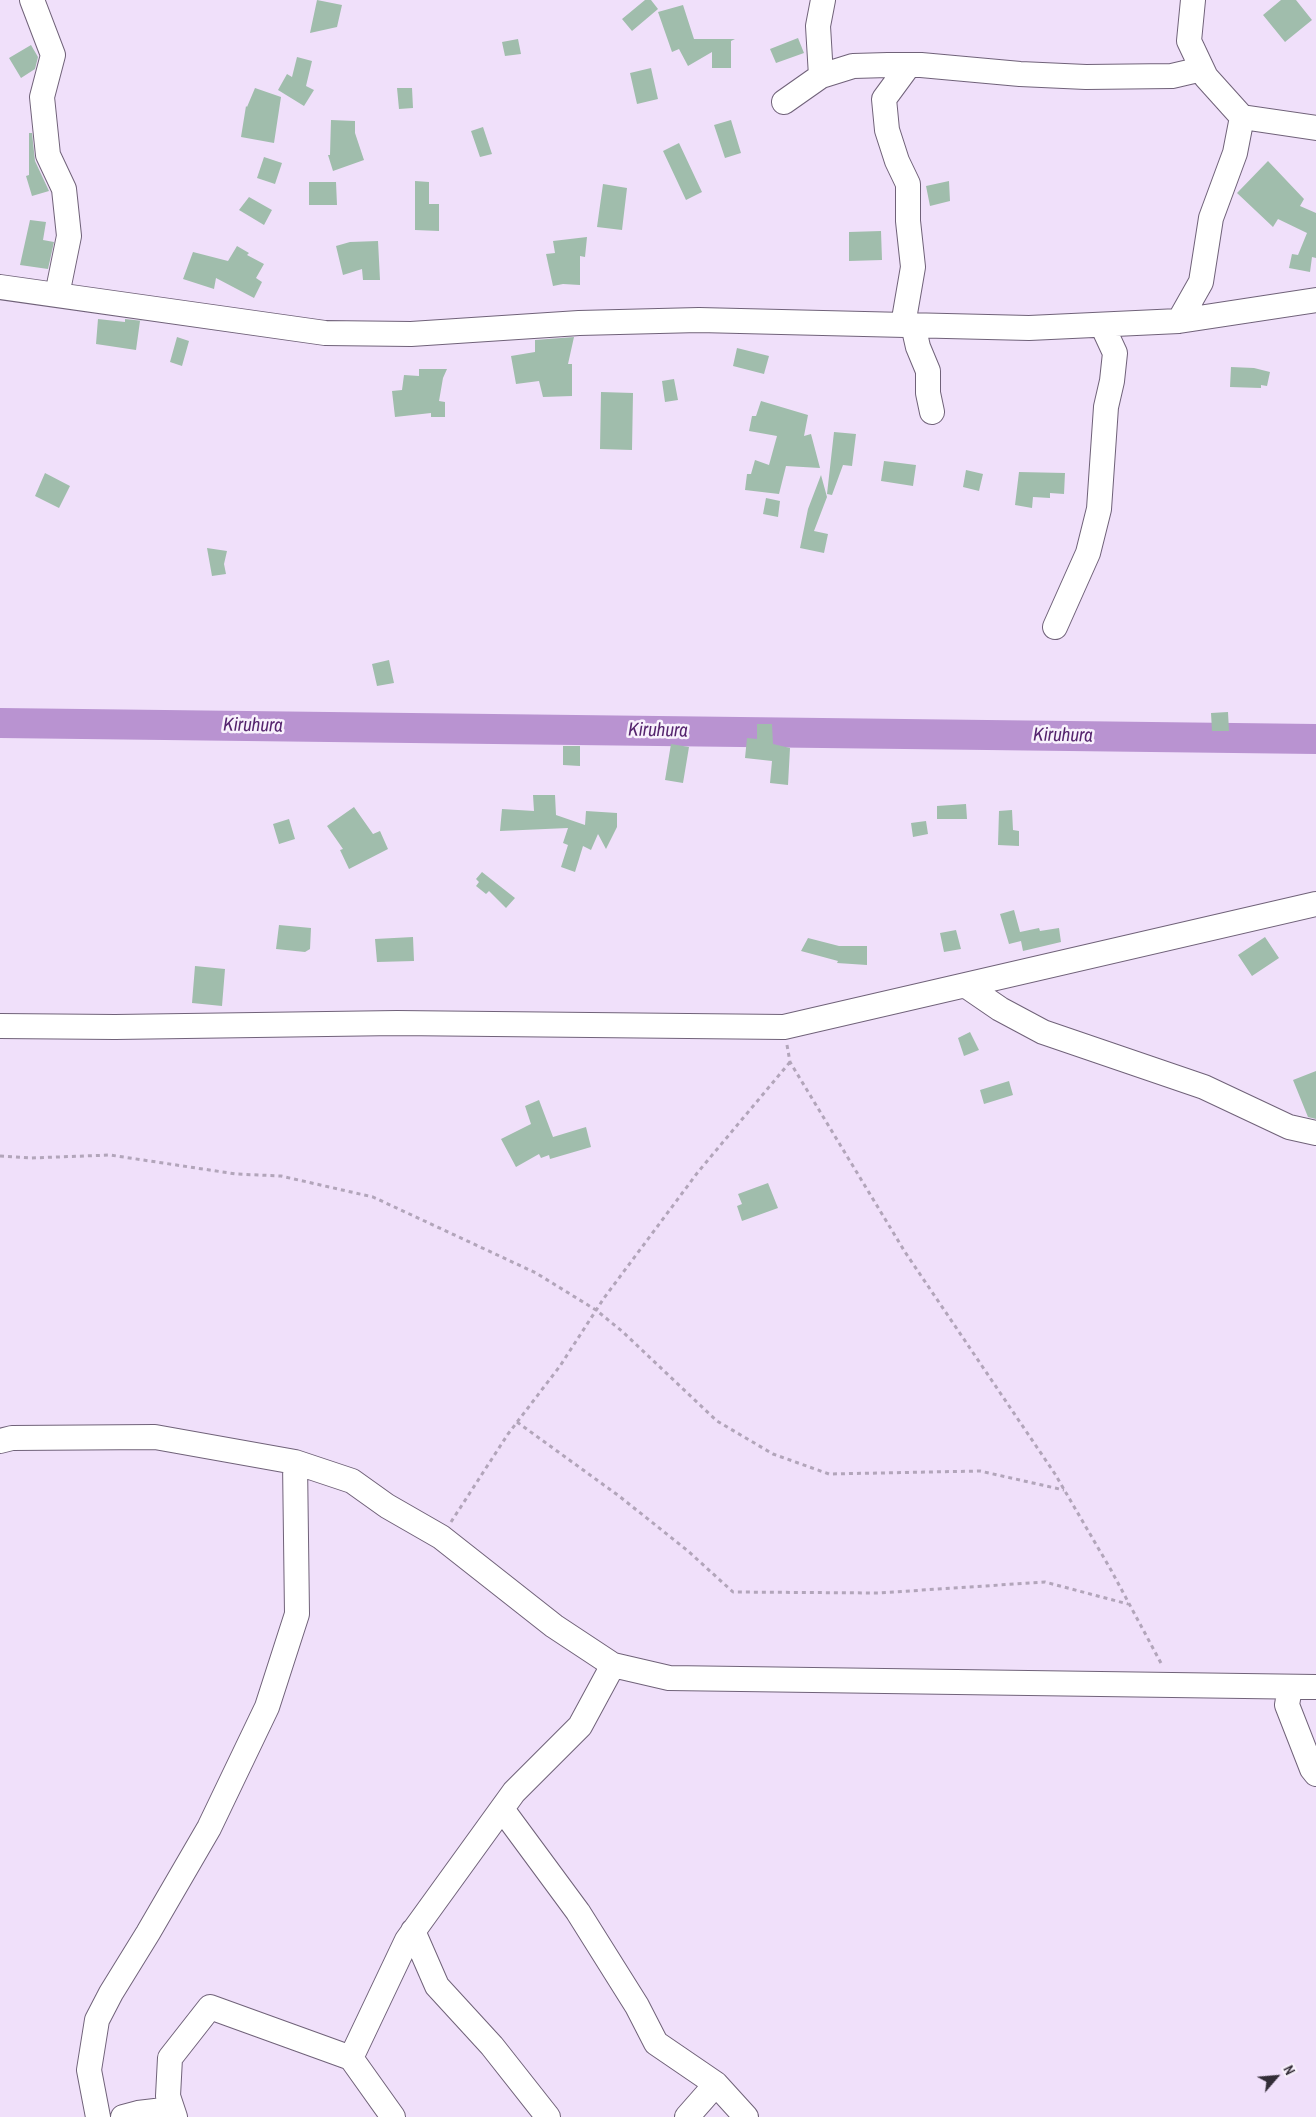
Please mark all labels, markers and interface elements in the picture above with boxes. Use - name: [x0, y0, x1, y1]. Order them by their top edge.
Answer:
- water label: Kiruhura: [223, 714, 283, 738]
- water label: Kiruhura: [628, 719, 688, 743]
- water label: Kiruhura: [1033, 724, 1093, 748]
- north arrow: [1251, 2052, 1301, 2102]
- text: N: [1279, 2062, 1299, 2078]

